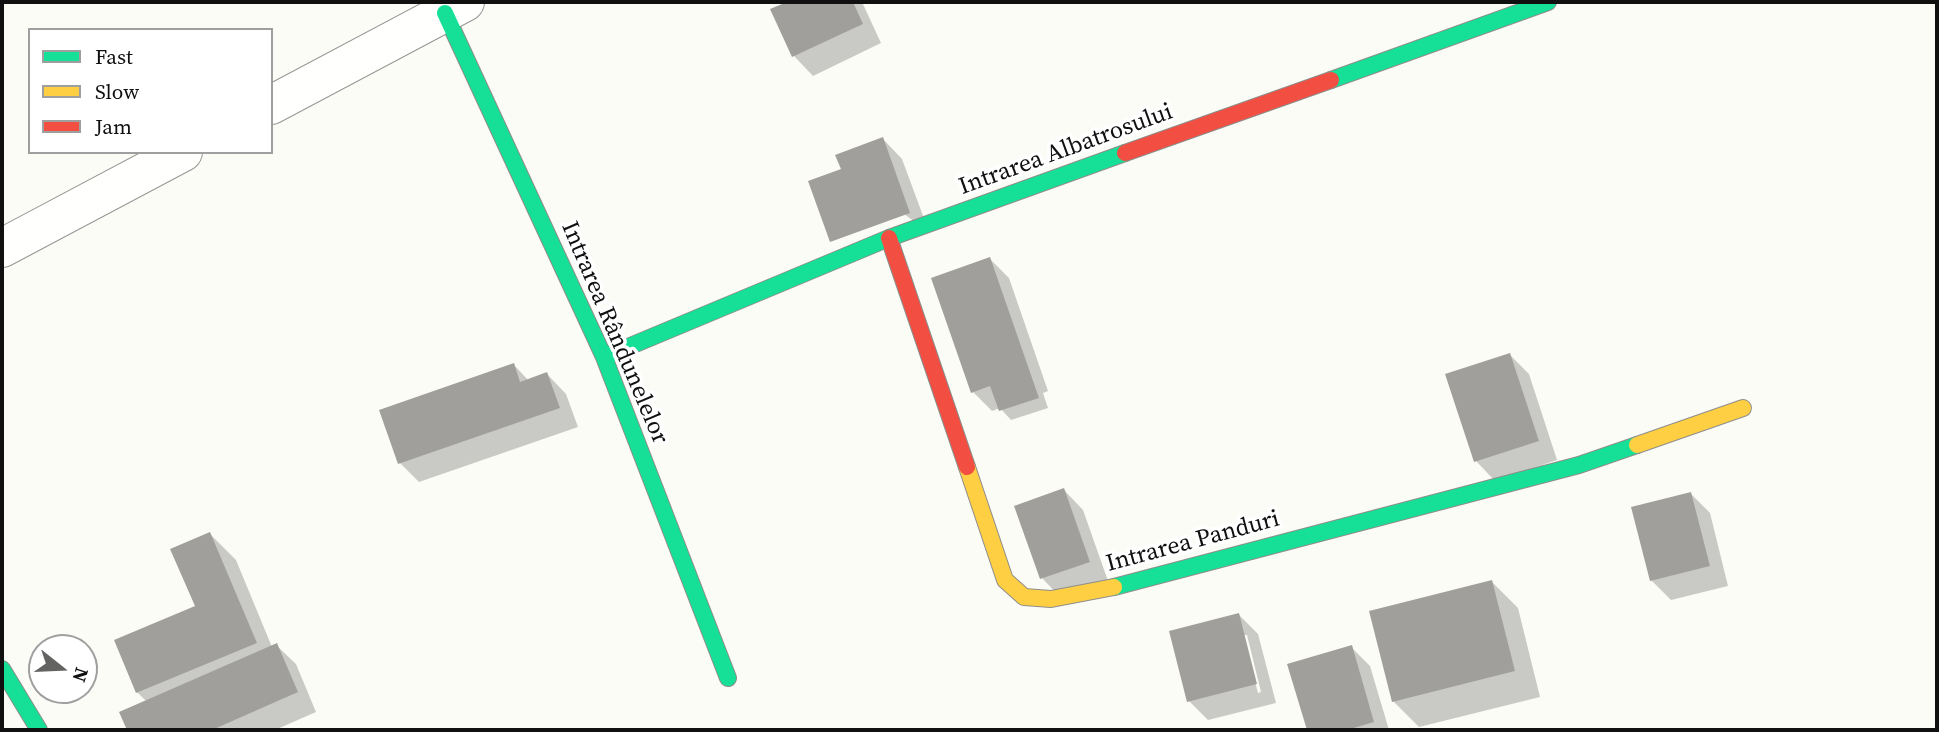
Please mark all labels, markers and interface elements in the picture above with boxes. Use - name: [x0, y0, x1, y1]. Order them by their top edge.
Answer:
- legend: [28, 28, 273, 154]
- text: Fast: [95, 42, 133, 71]
- text: Slow: [95, 77, 139, 106]
- street label: Intrarea Albatrosului: [955, 98, 1177, 202]
- text: Jam: [95, 112, 132, 141]
- street label: Intrarea Rândunelelor: [554, 218, 674, 448]
- street label: Intrarea Panduri: [1103, 505, 1283, 579]
- north arrow: [28, 634, 98, 704]
- text: N: [67, 664, 96, 685]

